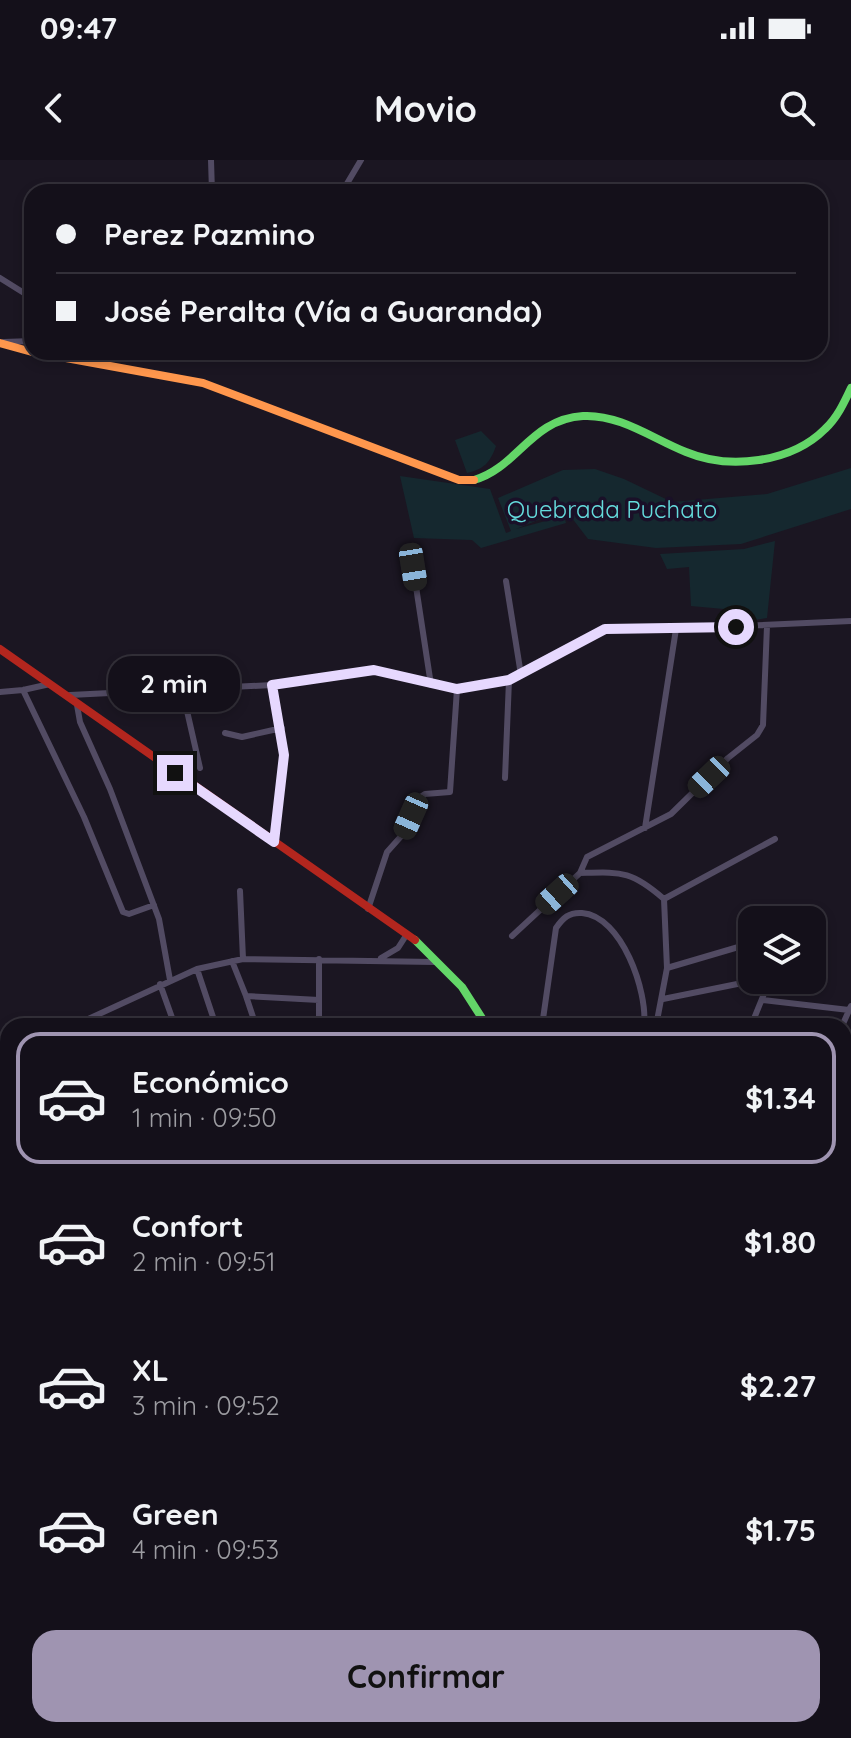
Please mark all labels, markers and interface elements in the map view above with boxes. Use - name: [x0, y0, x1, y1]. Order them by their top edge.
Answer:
- text: 09:47: [40, 9, 117, 47]
- icon: back: [32, 86, 76, 130]
- text: Movio: [374, 86, 477, 131]
- icon: search: [775, 86, 819, 130]
- text: Perez Pazmino: [104, 215, 315, 253]
- text: José Peralta (Vía a Guaranda): [104, 292, 542, 330]
- park label: Quebrada Puchato: [507, 494, 717, 524]
- car: [397, 541, 429, 593]
- route start: [718, 609, 754, 645]
- callout: 2 min: [109, 657, 241, 713]
- text: 2 min: [140, 667, 208, 700]
- car: [683, 752, 735, 802]
- route end: [157, 755, 193, 791]
- car: [390, 789, 432, 843]
- car: [531, 869, 583, 919]
- map controls: [738, 906, 826, 994]
- button: layers: [738, 906, 826, 994]
- icon: car: [36, 1062, 108, 1134]
- text: Económico: [132, 1063, 289, 1101]
- text: $1.34: [745, 1079, 816, 1117]
- text: 1 min · 09:50: [132, 1101, 277, 1134]
- icon: car: [36, 1206, 108, 1278]
- text: Confort: [132, 1207, 244, 1245]
- text: $1.80: [744, 1223, 816, 1261]
- text: 2 min · 09:51: [132, 1245, 276, 1278]
- icon: car: [36, 1350, 108, 1422]
- text: XL: [132, 1351, 169, 1389]
- text: $2.27: [740, 1367, 816, 1405]
- text: 3 min · 09:52: [132, 1389, 280, 1422]
- icon: car: [36, 1494, 108, 1566]
- text: Green: [132, 1495, 219, 1533]
- text: $1.75: [745, 1511, 816, 1549]
- text: 4 min · 09:53: [132, 1533, 279, 1566]
- button: Confirmar: [32, 1630, 820, 1722]

